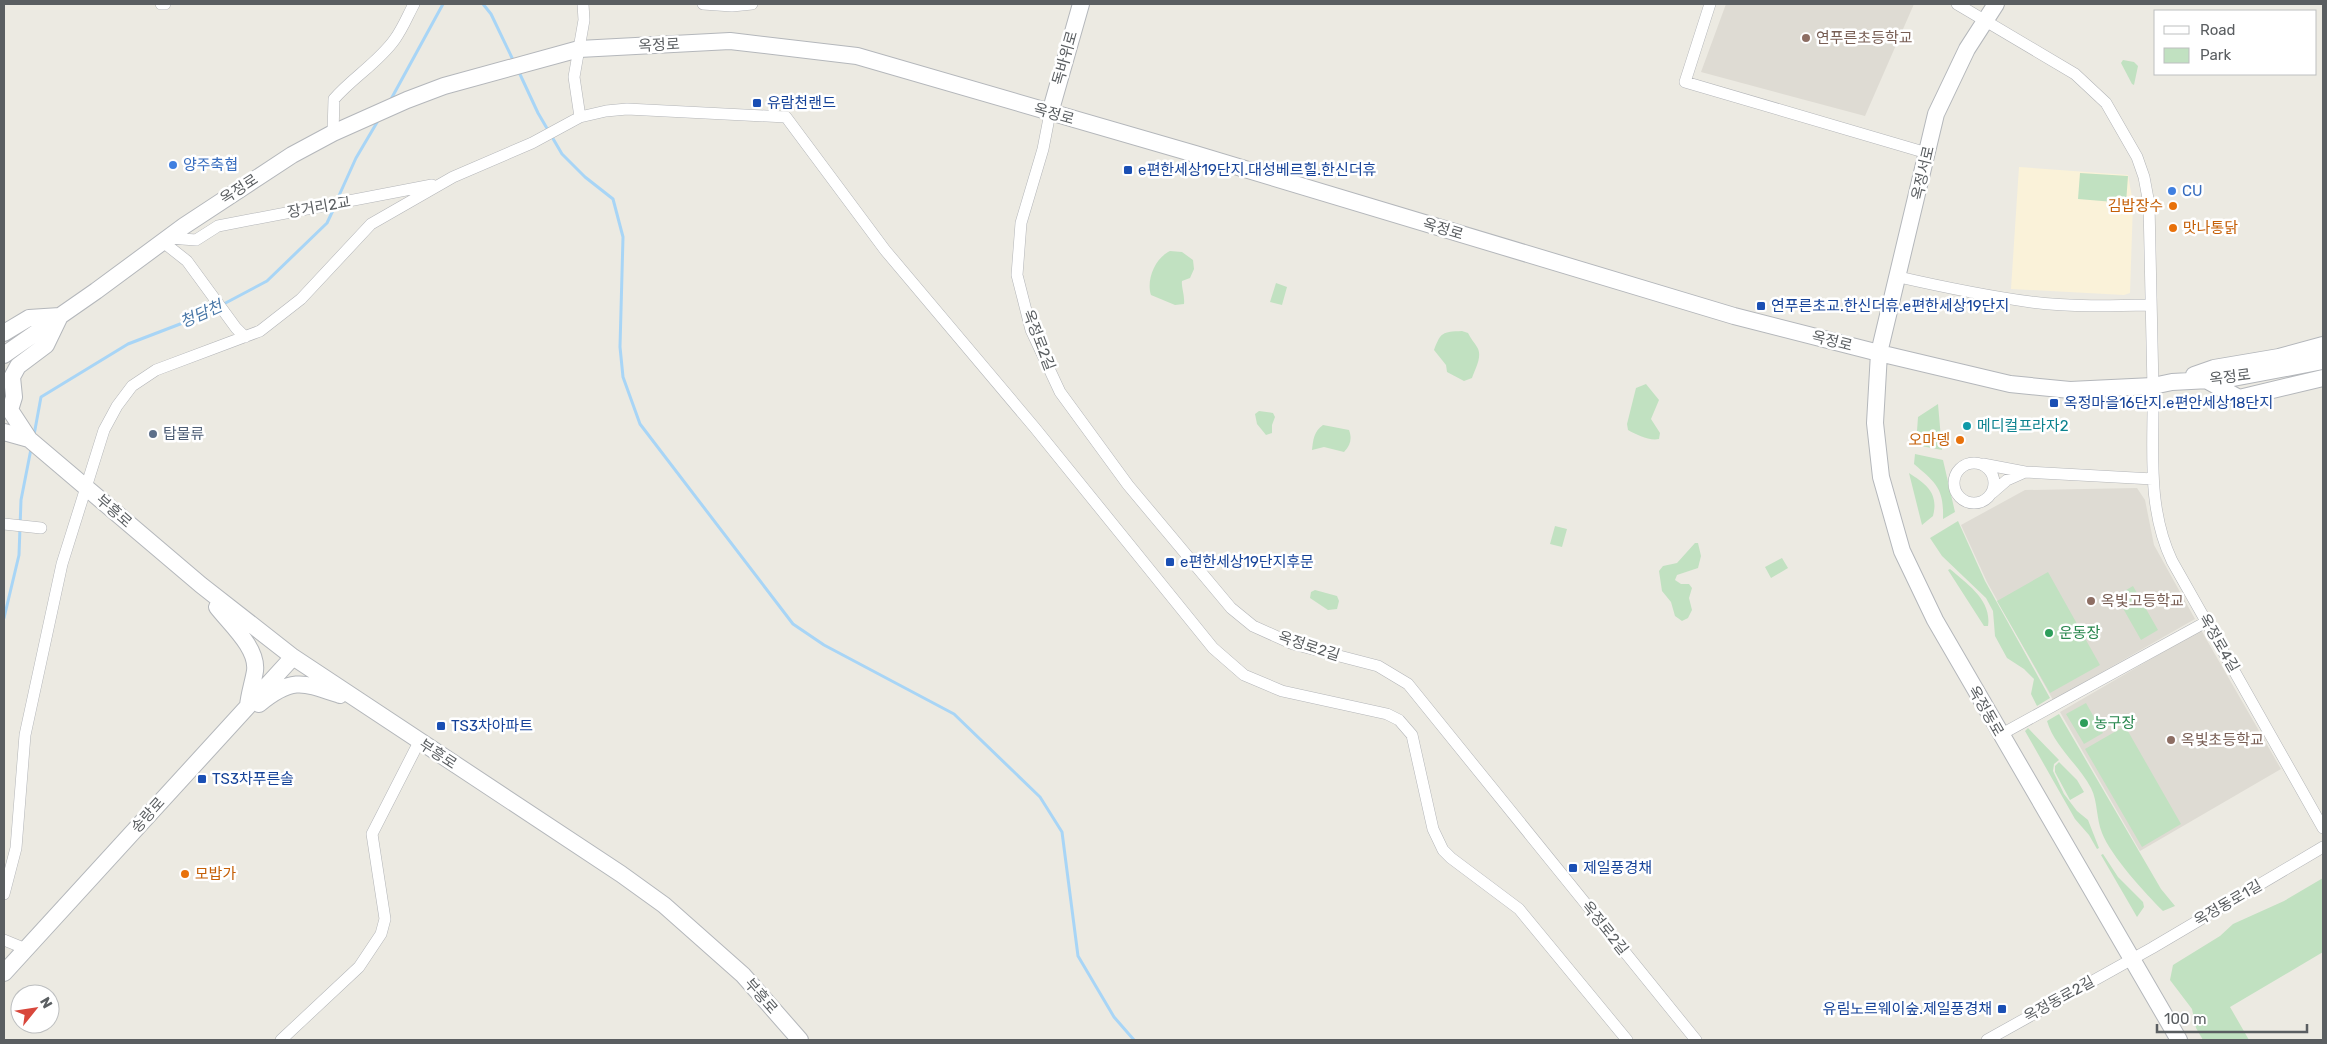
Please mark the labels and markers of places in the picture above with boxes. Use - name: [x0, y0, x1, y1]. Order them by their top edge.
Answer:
- place label: 연푸른초등학교: [1816, 29, 1913, 47]
- marker: 연푸른초등학교: [1800, 32, 1812, 44]
- place label: 유람천랜드: [767, 94, 836, 112]
- marker: 유람천랜드: [751, 97, 763, 109]
- place label: 양주축협: [183, 156, 238, 174]
- marker: 양주축협: [167, 159, 179, 171]
- place label: e편한세상19단지.대성베르힐.한신더휴: [1138, 161, 1376, 179]
- marker: e편한세상19단지.대성베르힐.한신더휴: [1122, 164, 1134, 176]
- place label: CU: [2182, 182, 2203, 200]
- marker: CU: [2166, 185, 2178, 197]
- place label: 김밥장수: [2108, 197, 2163, 215]
- marker: 김밥장수: [2167, 200, 2179, 212]
- place label: 맛나통닭: [2183, 219, 2238, 237]
- marker: 맛나통닭: [2167, 222, 2179, 234]
- place label: 연푸른초교.한신더휴.e편한세상19단지: [1771, 297, 2009, 315]
- marker: 연푸른초교.한신더휴.e편한세상19단지: [1755, 300, 1767, 312]
- place label: 옥정마을16단지.e편안세상18단지: [2064, 394, 2273, 412]
- marker: 옥정마을16단지.e편안세상18단지: [2048, 397, 2060, 409]
- place label: 메디컬프라자2: [1977, 417, 2069, 435]
- marker: 메디컬프라자2: [1961, 420, 1973, 432]
- place label: 탑물류: [163, 425, 205, 443]
- marker: 탑물류: [147, 428, 159, 440]
- place label: 오마뎅: [1909, 431, 1950, 449]
- marker: 오마뎅: [1954, 434, 1966, 446]
- place label: e편한세상19단지후문: [1180, 553, 1314, 571]
- marker: e편한세상19단지후문: [1164, 556, 1176, 568]
- place label: 옥빛고등학교: [2101, 592, 2184, 610]
- marker: 옥빛고등학교: [2085, 595, 2097, 607]
- place label: 운동장: [2059, 624, 2101, 642]
- marker: 운동장: [2043, 627, 2055, 639]
- place label: 농구장: [2094, 714, 2136, 732]
- place label: TS3차아파트: [451, 717, 533, 735]
- marker: 농구장: [2078, 717, 2090, 729]
- marker: TS3차아파트: [435, 720, 447, 732]
- place label: 옥빛초등학교: [2181, 731, 2264, 749]
- marker: 옥빛초등학교: [2165, 734, 2177, 746]
- place label: TS3차푸른솔: [212, 770, 294, 788]
- marker: TS3차푸른솔: [196, 773, 208, 785]
- place label: 제일풍경채: [1583, 859, 1652, 877]
- marker: 제일풍경채: [1567, 862, 1579, 874]
- place label: 모밥가: [195, 865, 237, 883]
- marker: 모밥가: [179, 868, 191, 880]
- place label: 유림노르웨이숲.제일풍경채: [1823, 1000, 1992, 1018]
- marker: 유림노르웨이숲.제일풍경채: [1996, 1003, 2008, 1015]

